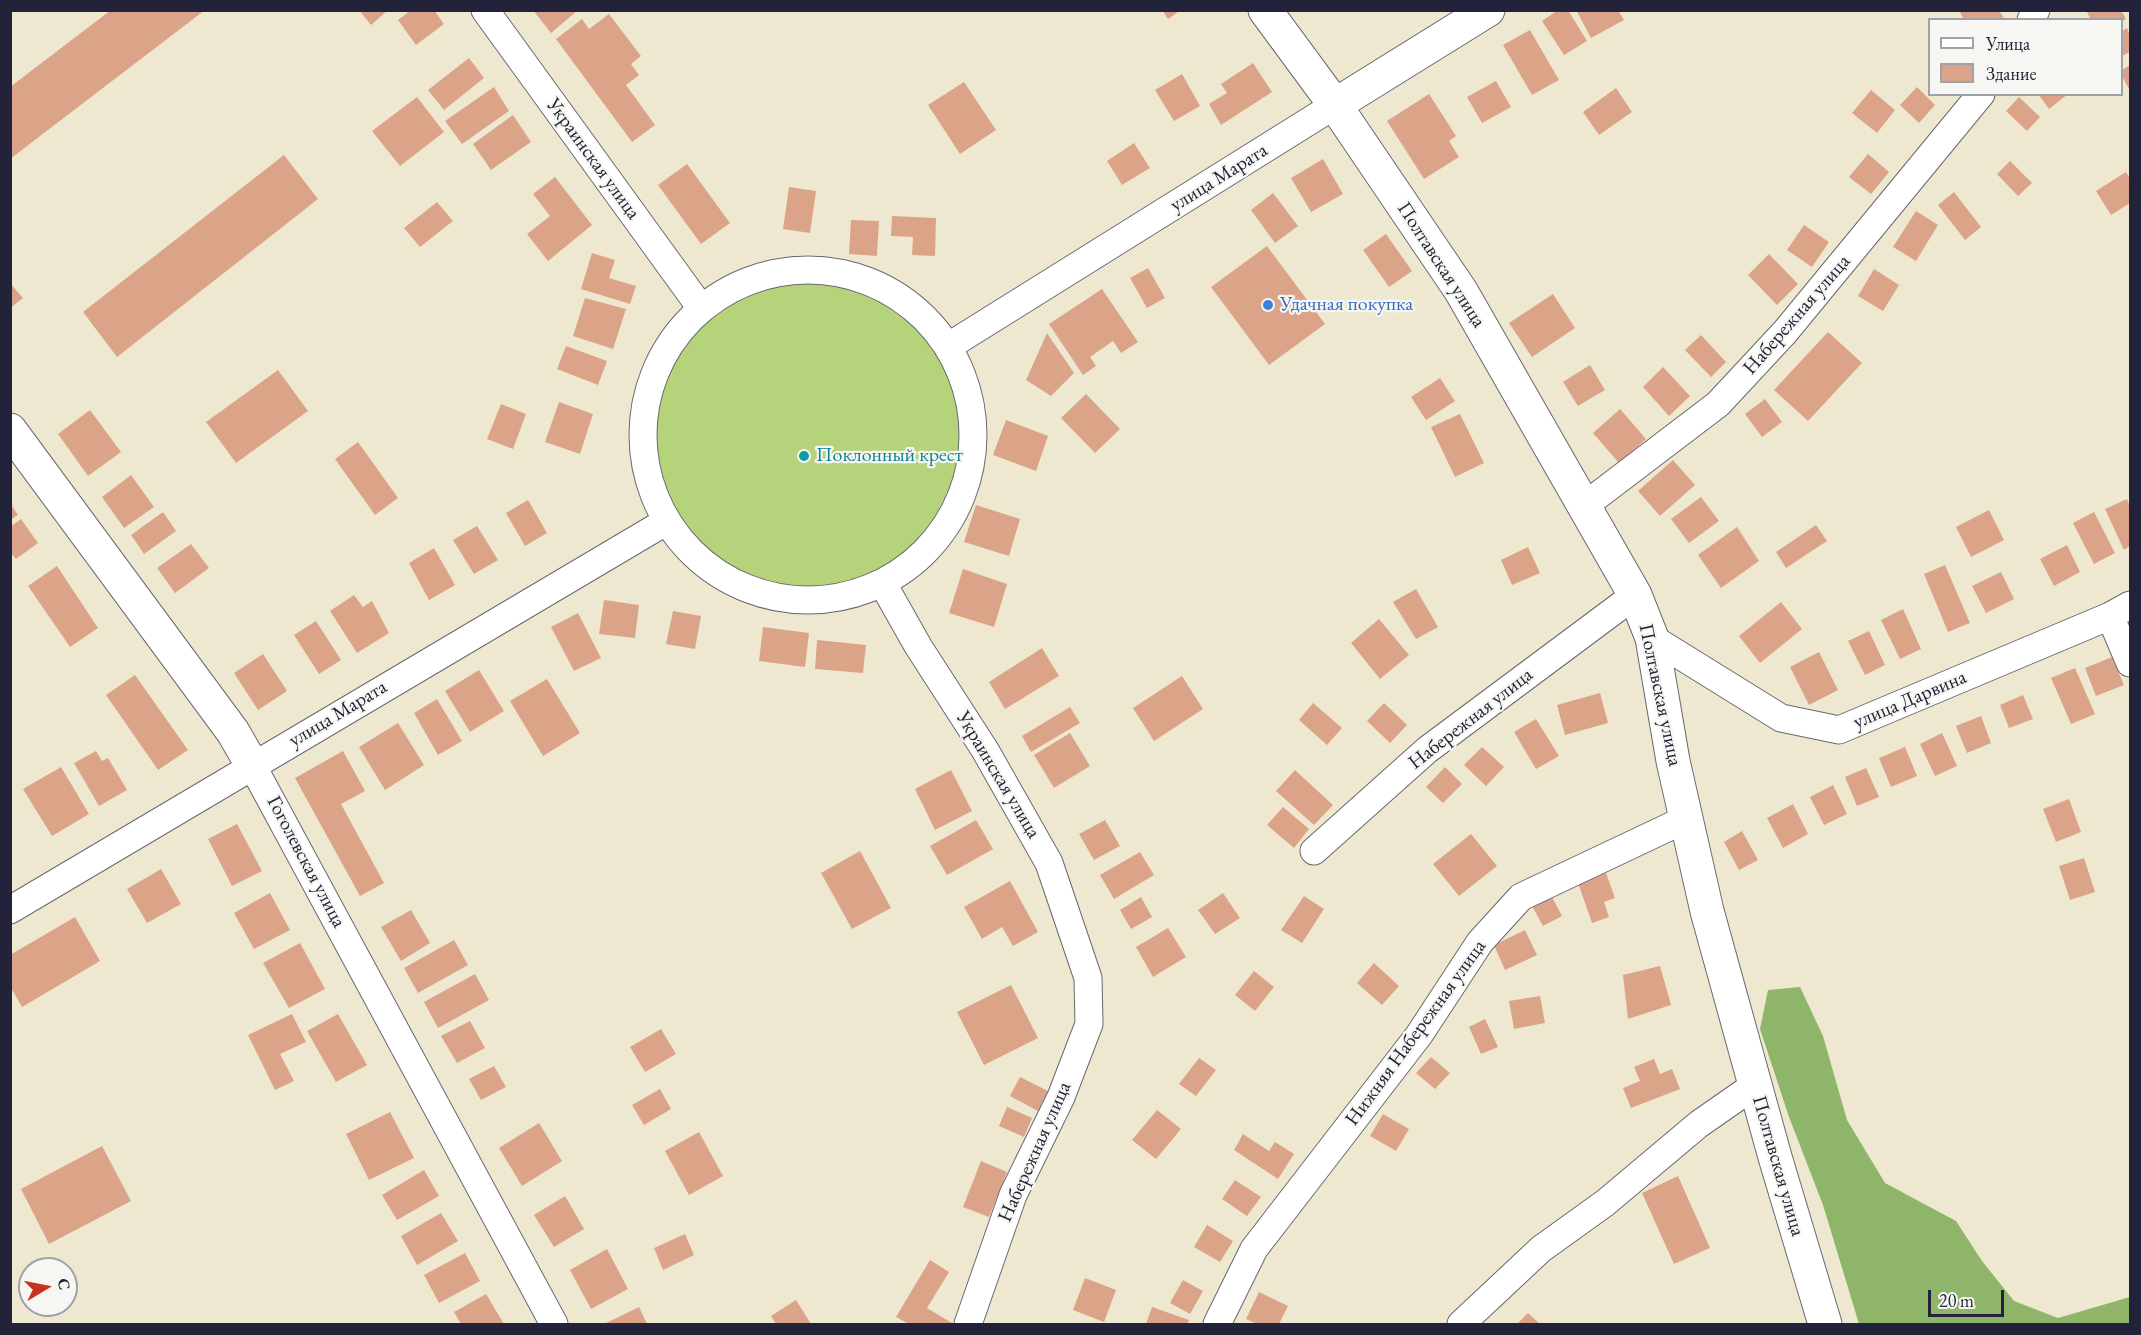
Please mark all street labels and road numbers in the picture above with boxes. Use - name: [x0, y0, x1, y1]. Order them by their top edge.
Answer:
- street label: Украинская улица: [541, 94, 645, 224]
- street label: улица Марата: [1166, 139, 1272, 217]
- street label: Полтавская улица: [1391, 198, 1491, 332]
- street label: Набережная улица: [1738, 250, 1856, 380]
- street label: Полтавская улица: [1633, 622, 1687, 768]
- street label: Набережная улица: [1404, 663, 1538, 775]
- street label: улица Дарвина: [1850, 665, 1970, 735]
- street label: улица Марата: [284, 675, 392, 753]
- street label: Украинская улица: [951, 707, 1045, 843]
- street label: Гоголевская улица: [261, 792, 351, 932]
- street label: Нижняя Набережная улица: [1340, 935, 1492, 1131]
- street label: Набережная улица: [993, 1078, 1077, 1226]
- street label: Полтавская улица: [1746, 1093, 1810, 1239]

